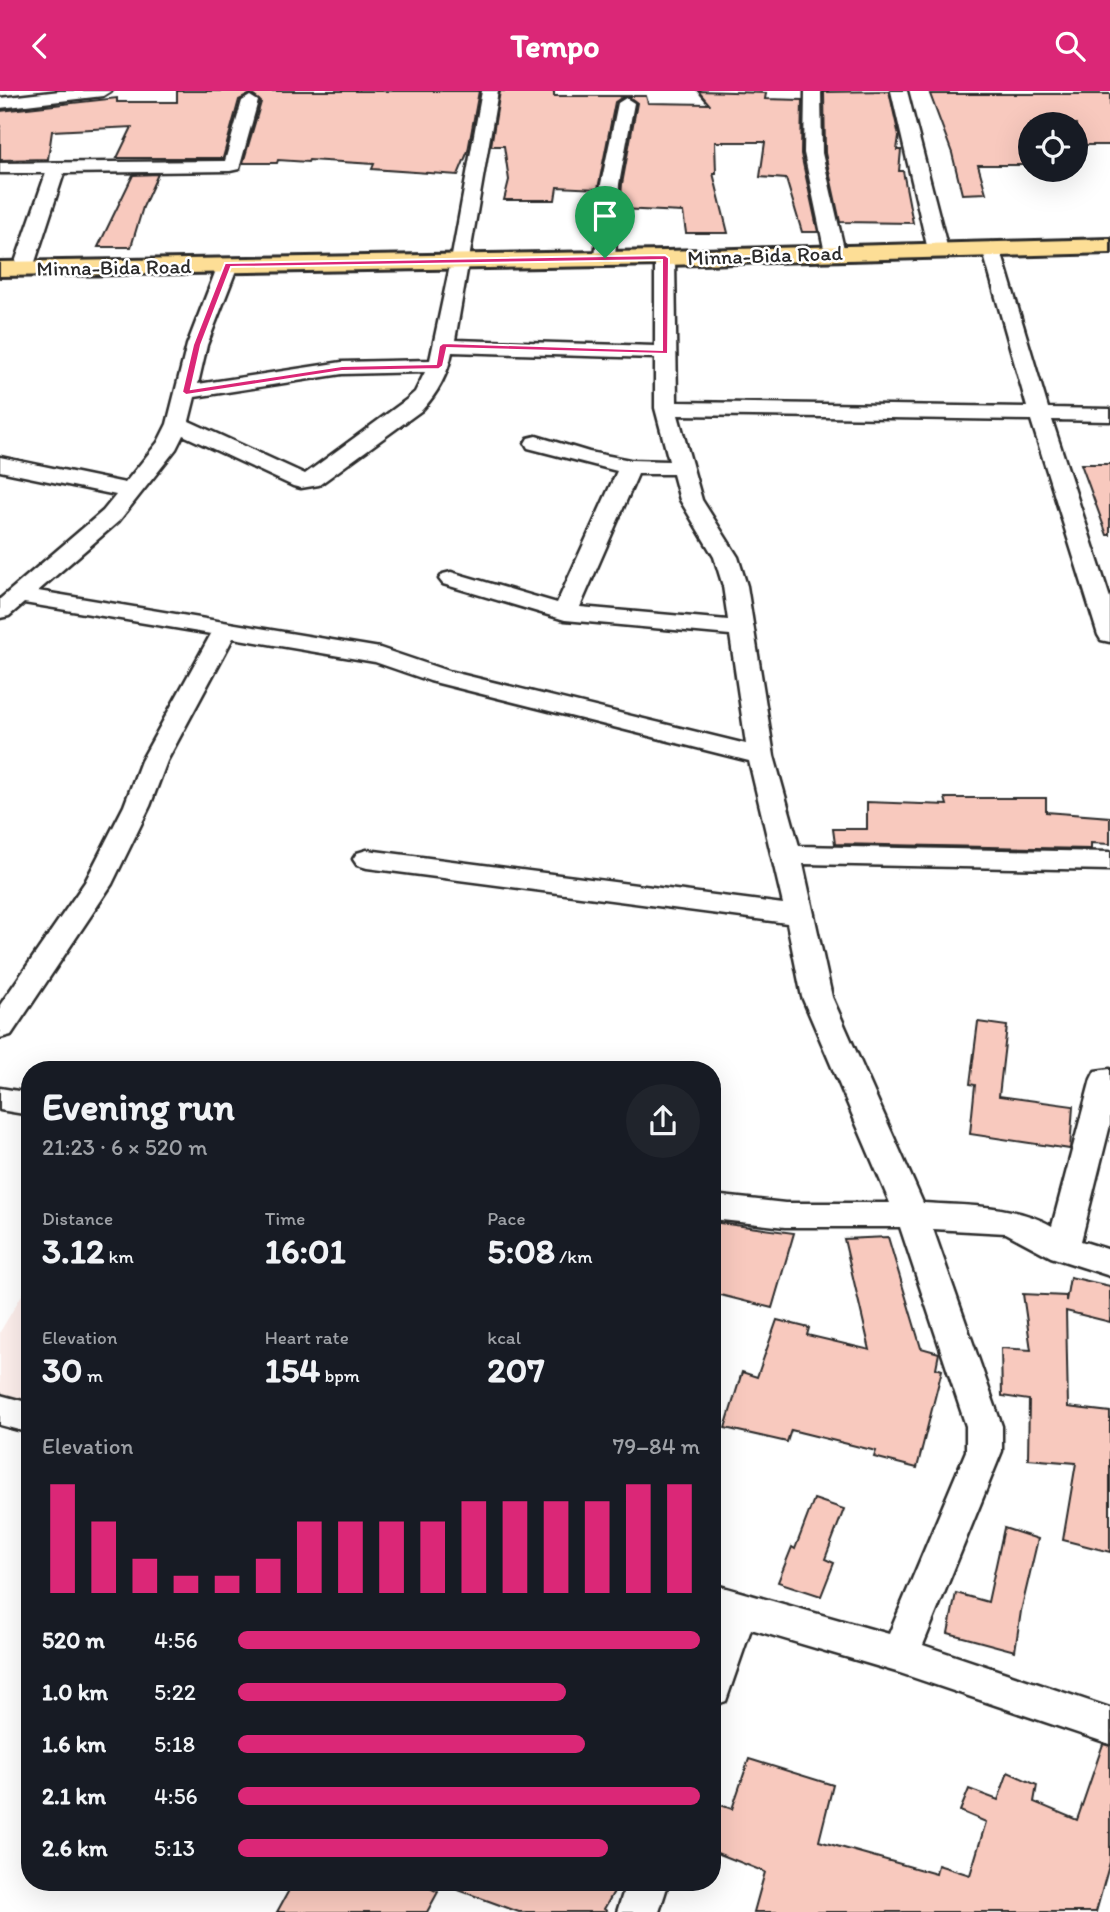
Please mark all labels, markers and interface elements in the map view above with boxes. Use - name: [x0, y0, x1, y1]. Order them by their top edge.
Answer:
- icon: back: [21, 27, 59, 65]
- text: Tempo: [511, 27, 600, 65]
- icon: search: [1051, 27, 1089, 65]
- map controls: [1018, 112, 1088, 182]
- button: locate: [1018, 112, 1088, 182]
- pin: [575, 186, 635, 258]
- icon: arrive: [586, 197, 624, 235]
- street label: Minna-Bida Road: [687, 240, 844, 270]
- street label: Minna-Bida Road: [36, 253, 192, 281]
- text: Evening run: [42, 1084, 235, 1130]
- button: share: [626, 1084, 700, 1158]
- text: 21:23 · 6 × 520 m: [42, 1133, 208, 1161]
- text: Distance: [42, 1207, 113, 1230]
- text: Time: [265, 1207, 305, 1230]
- text: Pace: [487, 1207, 525, 1230]
- text: 3.12: [42, 1230, 104, 1272]
- text: 16:01: [265, 1230, 346, 1272]
- text: 5:08: [487, 1230, 555, 1272]
- text: km: [104, 1245, 134, 1268]
- text: /km: [555, 1245, 592, 1268]
- text: Elevation: [42, 1326, 118, 1349]
- text: Heart rate: [265, 1326, 349, 1349]
- text: kcal: [487, 1326, 521, 1349]
- text: 30: [42, 1349, 83, 1391]
- text: 154: [265, 1349, 320, 1391]
- text: 207: [487, 1349, 545, 1391]
- text: m: [83, 1364, 103, 1387]
- text: bpm: [320, 1364, 360, 1387]
- text: Elevation: [42, 1432, 133, 1460]
- text: 79–84 m: [613, 1432, 700, 1460]
- text: 520 m: [42, 1626, 105, 1654]
- text: 4:56: [154, 1626, 198, 1654]
- text: 1.0 km: [42, 1678, 108, 1706]
- text: 5:22: [154, 1678, 196, 1706]
- text: 1.6 km: [42, 1730, 106, 1758]
- text: 5:18: [154, 1730, 195, 1758]
- text: 2.1 km: [42, 1782, 106, 1810]
- text: 4:56: [154, 1782, 198, 1810]
- text: 2.6 km: [42, 1834, 108, 1862]
- text: 5:13: [154, 1834, 195, 1862]

